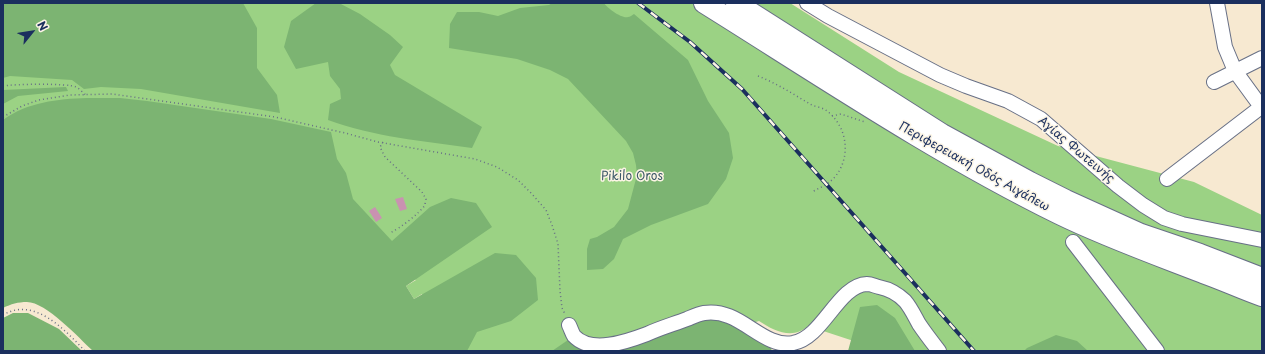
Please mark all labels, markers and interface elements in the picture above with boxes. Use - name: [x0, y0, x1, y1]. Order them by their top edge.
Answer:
- north arrow: [12, 12, 52, 52]
- text: N: [33, 18, 52, 34]
- street label: Αγίας Φωτεινής: [1035, 114, 1117, 186]
- street label: Περιφερειακή Οδός Αιγάλεω: [896, 119, 1052, 215]
- park label: Pikilo Oros: [601, 170, 663, 184]

